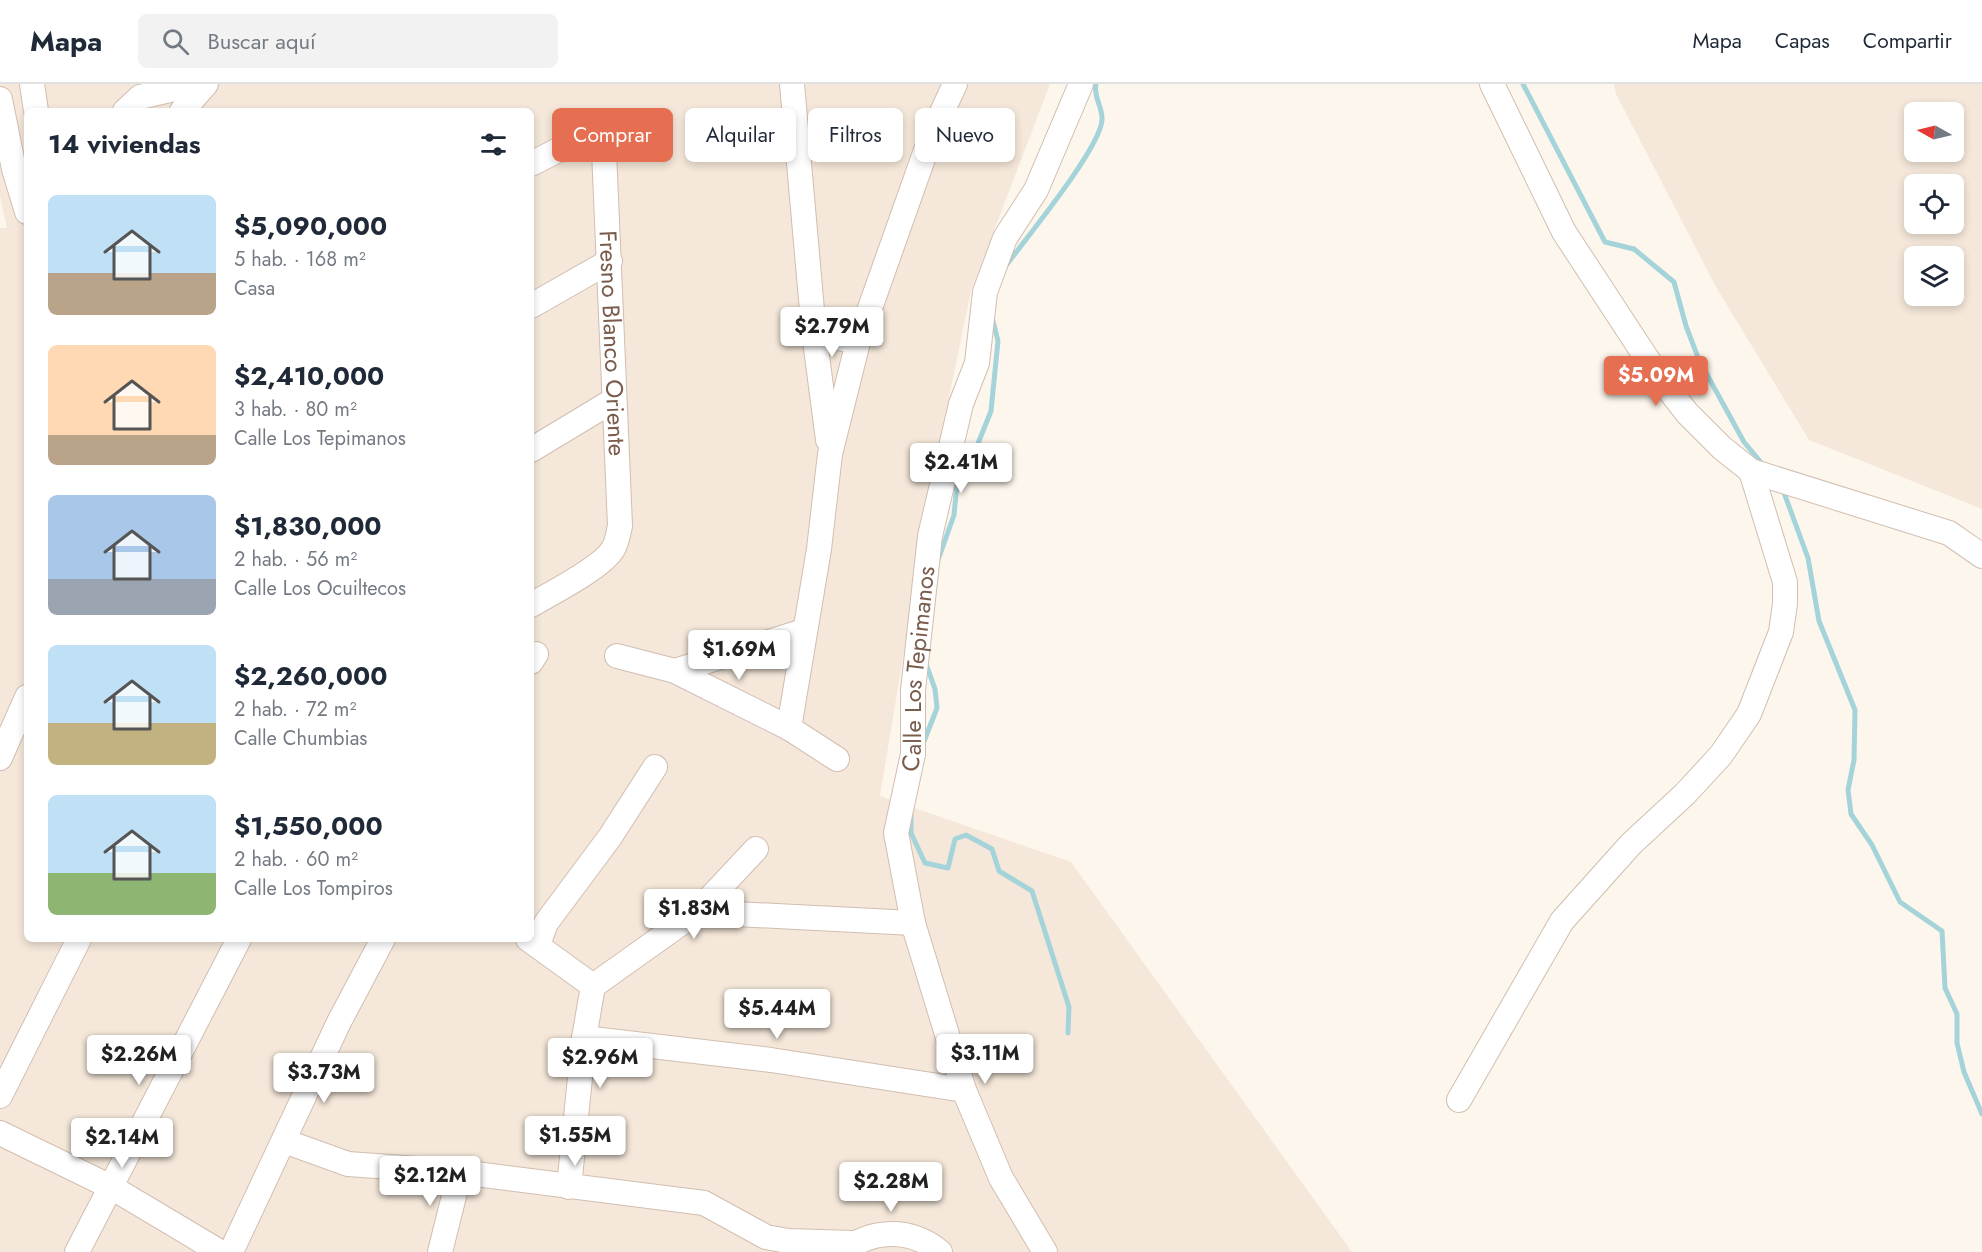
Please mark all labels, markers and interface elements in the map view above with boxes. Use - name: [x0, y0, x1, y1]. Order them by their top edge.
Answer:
- search box: [138, 14, 558, 68]
- text: Mapa: [30, 21, 102, 62]
- icon: search: [159, 25, 192, 58]
- text: Buscar aquí: [207, 25, 316, 57]
- text: Mapa: [1693, 26, 1742, 56]
- text: Capas: [1775, 26, 1830, 56]
- text: Compartir: [1863, 26, 1952, 56]
- north arrow: [1904, 102, 1964, 162]
- map controls: [1904, 102, 1964, 306]
- chip: Comprar: [552, 108, 673, 162]
- chip: Alquilar: [685, 108, 796, 162]
- chip: Filtros: [808, 108, 903, 162]
- chip: Nuevo: [915, 108, 1015, 162]
- text: 14 viviendas: [48, 125, 201, 163]
- icon: filters: [477, 128, 510, 161]
- button: locate: [1904, 174, 1964, 234]
- text: $5,090,000: [234, 207, 387, 245]
- icon: home: [96, 219, 168, 291]
- street label: Fresno Blanco Oriente: [590, 230, 635, 457]
- text: 5 hab. · 168 m²: [234, 245, 366, 274]
- button: layers: [1904, 246, 1964, 306]
- text: Casa: [234, 274, 275, 303]
- pin: $2.79M: [783, 307, 881, 358]
- text: $2.79M: [794, 312, 870, 341]
- pin: $5.09M: [1607, 356, 1705, 407]
- text: $2,410,000: [234, 357, 384, 395]
- text: $5.09M: [1618, 361, 1694, 390]
- icon: home: [96, 369, 168, 441]
- text: 3 hab. · 80 m²: [234, 395, 357, 424]
- text: Calle Los Tepimanos: [234, 424, 406, 453]
- pin: $2.41M: [912, 443, 1010, 494]
- text: $2.41M: [924, 448, 998, 477]
- text: $1,830,000: [234, 507, 382, 545]
- icon: home: [96, 519, 168, 591]
- text: 2 hab. · 56 m²: [234, 545, 357, 574]
- street label: Calle Los Tepimanos: [892, 564, 944, 775]
- text: Calle Los Ocuiltecos: [234, 574, 406, 603]
- pin: $1.69M: [690, 630, 788, 681]
- text: $1.69M: [702, 635, 776, 664]
- text: $2,260,000: [234, 657, 387, 695]
- icon: home: [96, 669, 168, 741]
- text: 2 hab. · 72 m²: [234, 695, 356, 724]
- text: Calle Chumbias: [234, 724, 367, 753]
- text: $1,550,000: [234, 807, 383, 845]
- icon: home: [96, 819, 168, 891]
- text: 2 hab. · 60 m²: [234, 845, 358, 874]
- text: Calle Los Tompiros: [234, 874, 393, 903]
- pin: $1.83M: [645, 889, 743, 940]
- text: $1.83M: [658, 894, 730, 923]
- pin: $5.44M: [728, 989, 826, 1040]
- text: $5.44M: [738, 994, 816, 1023]
- pin: $3.11M: [936, 1034, 1034, 1085]
- pin: $2.26M: [90, 1035, 188, 1086]
- pin: $2.96M: [551, 1038, 649, 1089]
- text: $3.11M: [950, 1039, 1020, 1068]
- text: $2.26M: [101, 1040, 177, 1069]
- text: $2.96M: [562, 1043, 638, 1072]
- pin: $3.73M: [275, 1053, 373, 1104]
- text: $3.73M: [287, 1058, 361, 1087]
- pin: $1.55M: [526, 1116, 624, 1167]
- pin: $2.14M: [73, 1118, 171, 1169]
- text: $1.55M: [539, 1121, 611, 1150]
- text: $2.14M: [85, 1123, 159, 1152]
- pin: $2.12M: [381, 1156, 479, 1207]
- text: $2.12M: [393, 1161, 467, 1190]
- pin: $2.28M: [842, 1162, 940, 1213]
- text: $2.28M: [853, 1167, 929, 1196]

